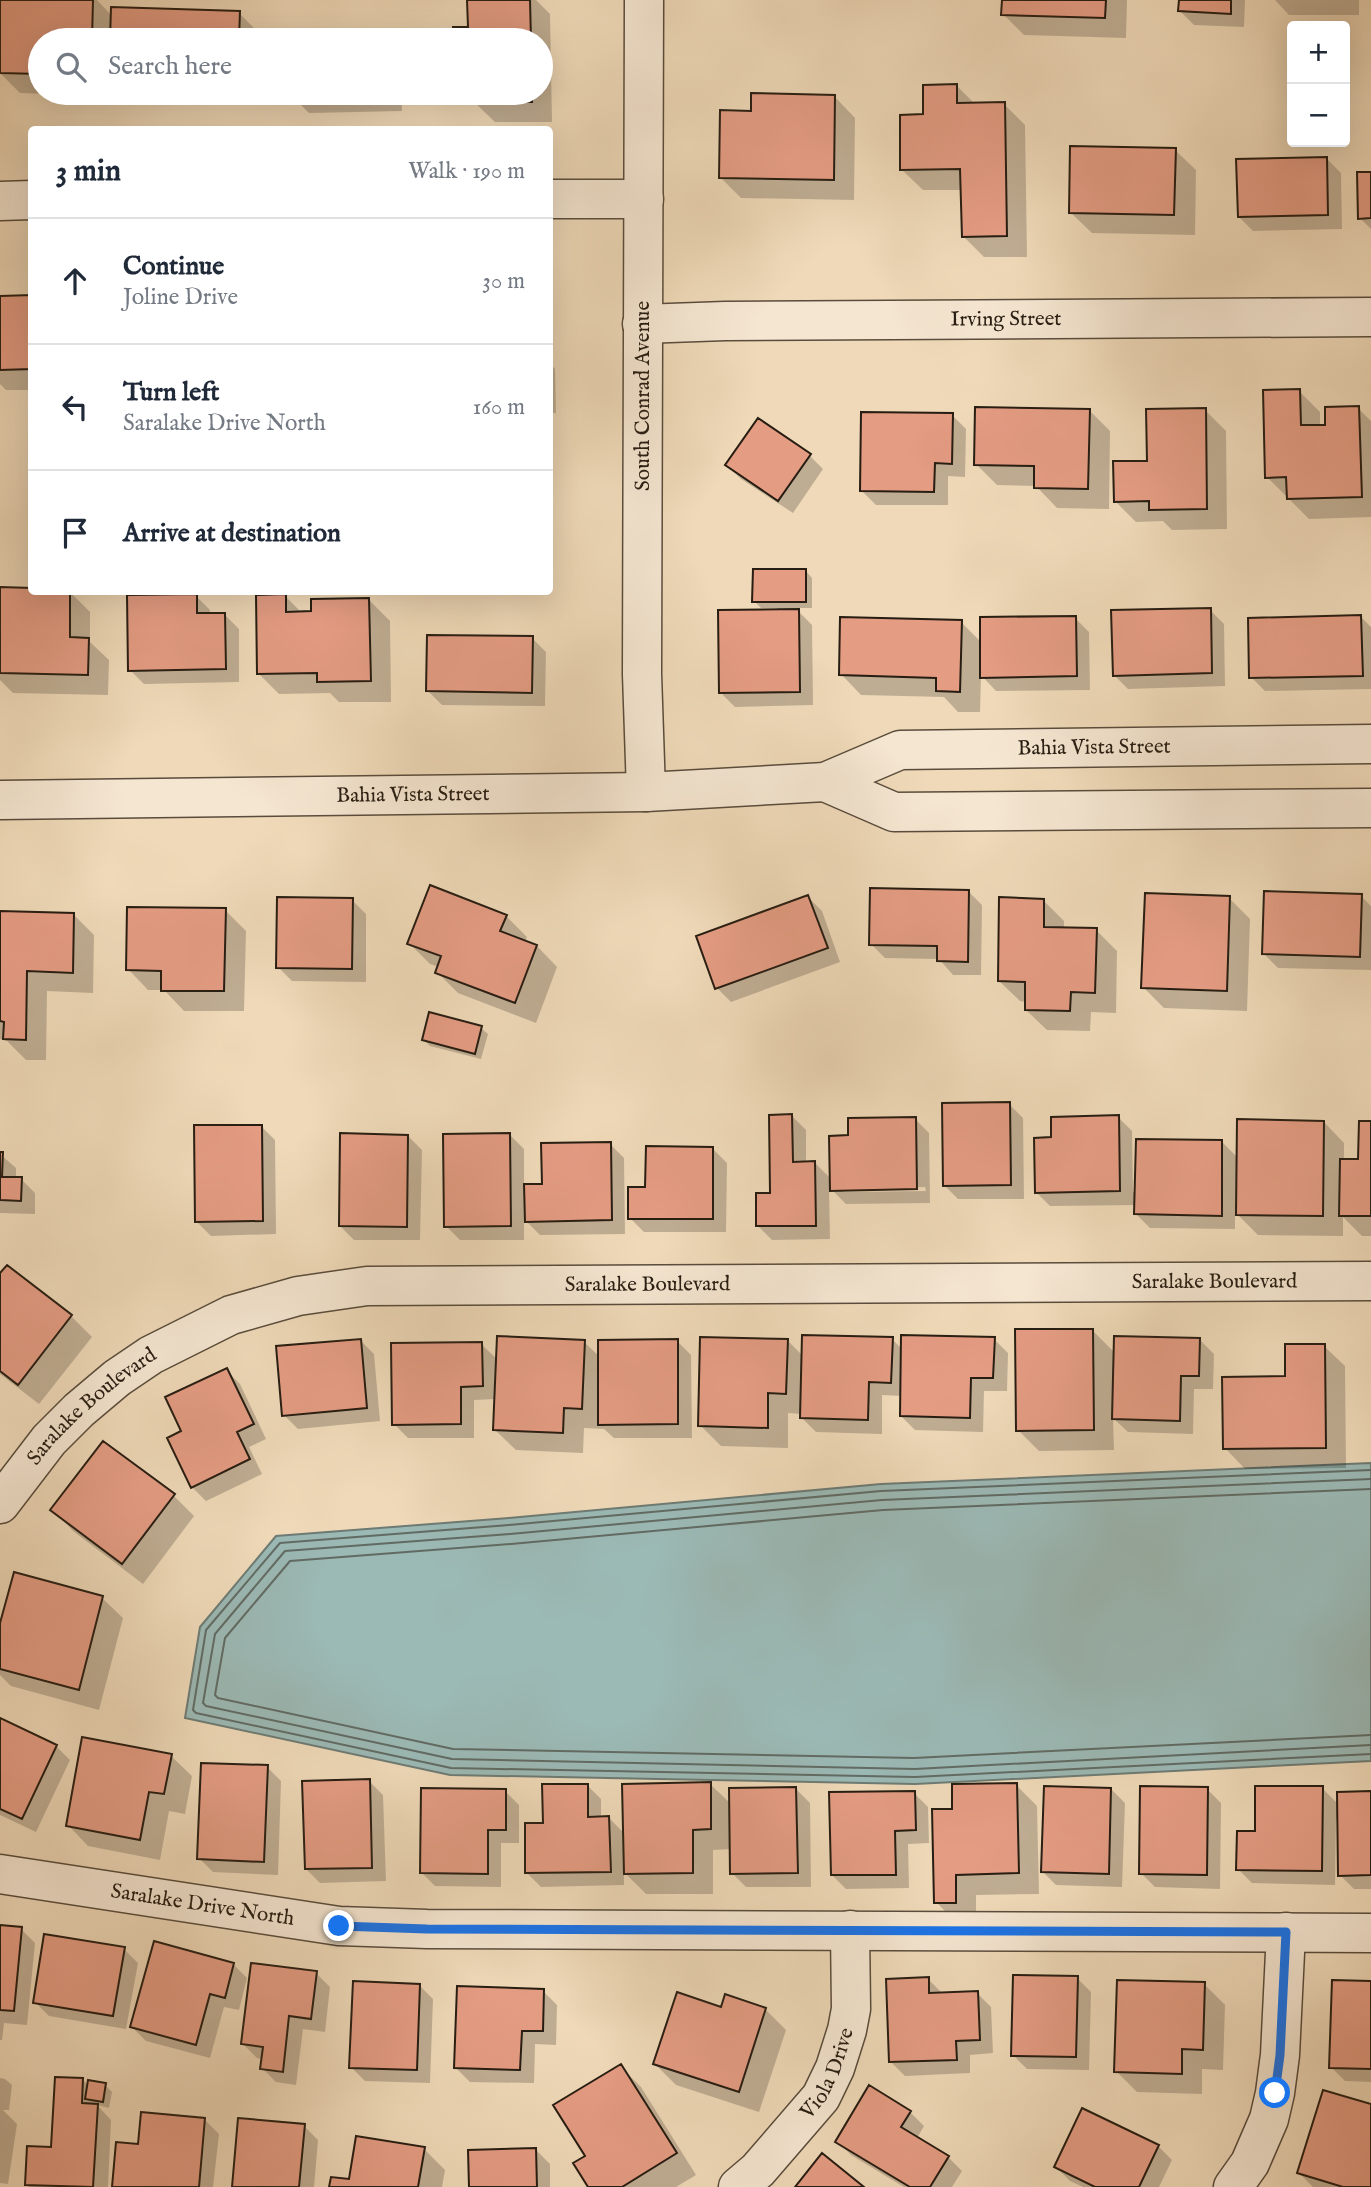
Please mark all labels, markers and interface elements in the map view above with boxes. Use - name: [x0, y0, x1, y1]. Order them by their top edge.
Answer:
- map controls: [1287, 21, 1350, 147]
- button: +: [1287, 21, 1350, 84]
- search box: [28, 28, 553, 105]
- icon: search: [52, 48, 90, 86]
- text: Search here: [108, 50, 232, 83]
- button: −: [1287, 84, 1350, 147]
- text: 3 min: [56, 153, 121, 191]
- text: Walk · 190 m: [408, 157, 525, 186]
- text: Continue: [123, 250, 224, 283]
- icon: ahead: [56, 262, 94, 300]
- text: 30 m: [482, 267, 525, 296]
- text: Joline Drive: [123, 283, 238, 312]
- street label: South Conrad Avenue: [630, 301, 657, 491]
- street label: Irving Street: [950, 305, 1062, 333]
- text: Turn left: [123, 376, 220, 409]
- icon: left: [56, 388, 94, 426]
- text: 160 m: [473, 393, 525, 422]
- text: Saralake Drive North: [123, 409, 326, 438]
- icon: arrive: [56, 514, 94, 552]
- text: Arrive at destination: [123, 517, 341, 550]
- street label: Bahia Vista Street: [1017, 733, 1171, 762]
- street label: Bahia Vista Street: [336, 780, 490, 809]
- street label: Saralake Boulevard: [1132, 1268, 1298, 1296]
- street label: Saralake Boulevard: [565, 1271, 731, 1299]
- street label: Saralake Boulevard: [21, 1341, 163, 1471]
- street label: Saralake Drive North: [109, 1878, 296, 1932]
- route end: [323, 1910, 354, 1941]
- street label: Viola Drive: [794, 2024, 860, 2126]
- route start: [1259, 2077, 1290, 2108]

